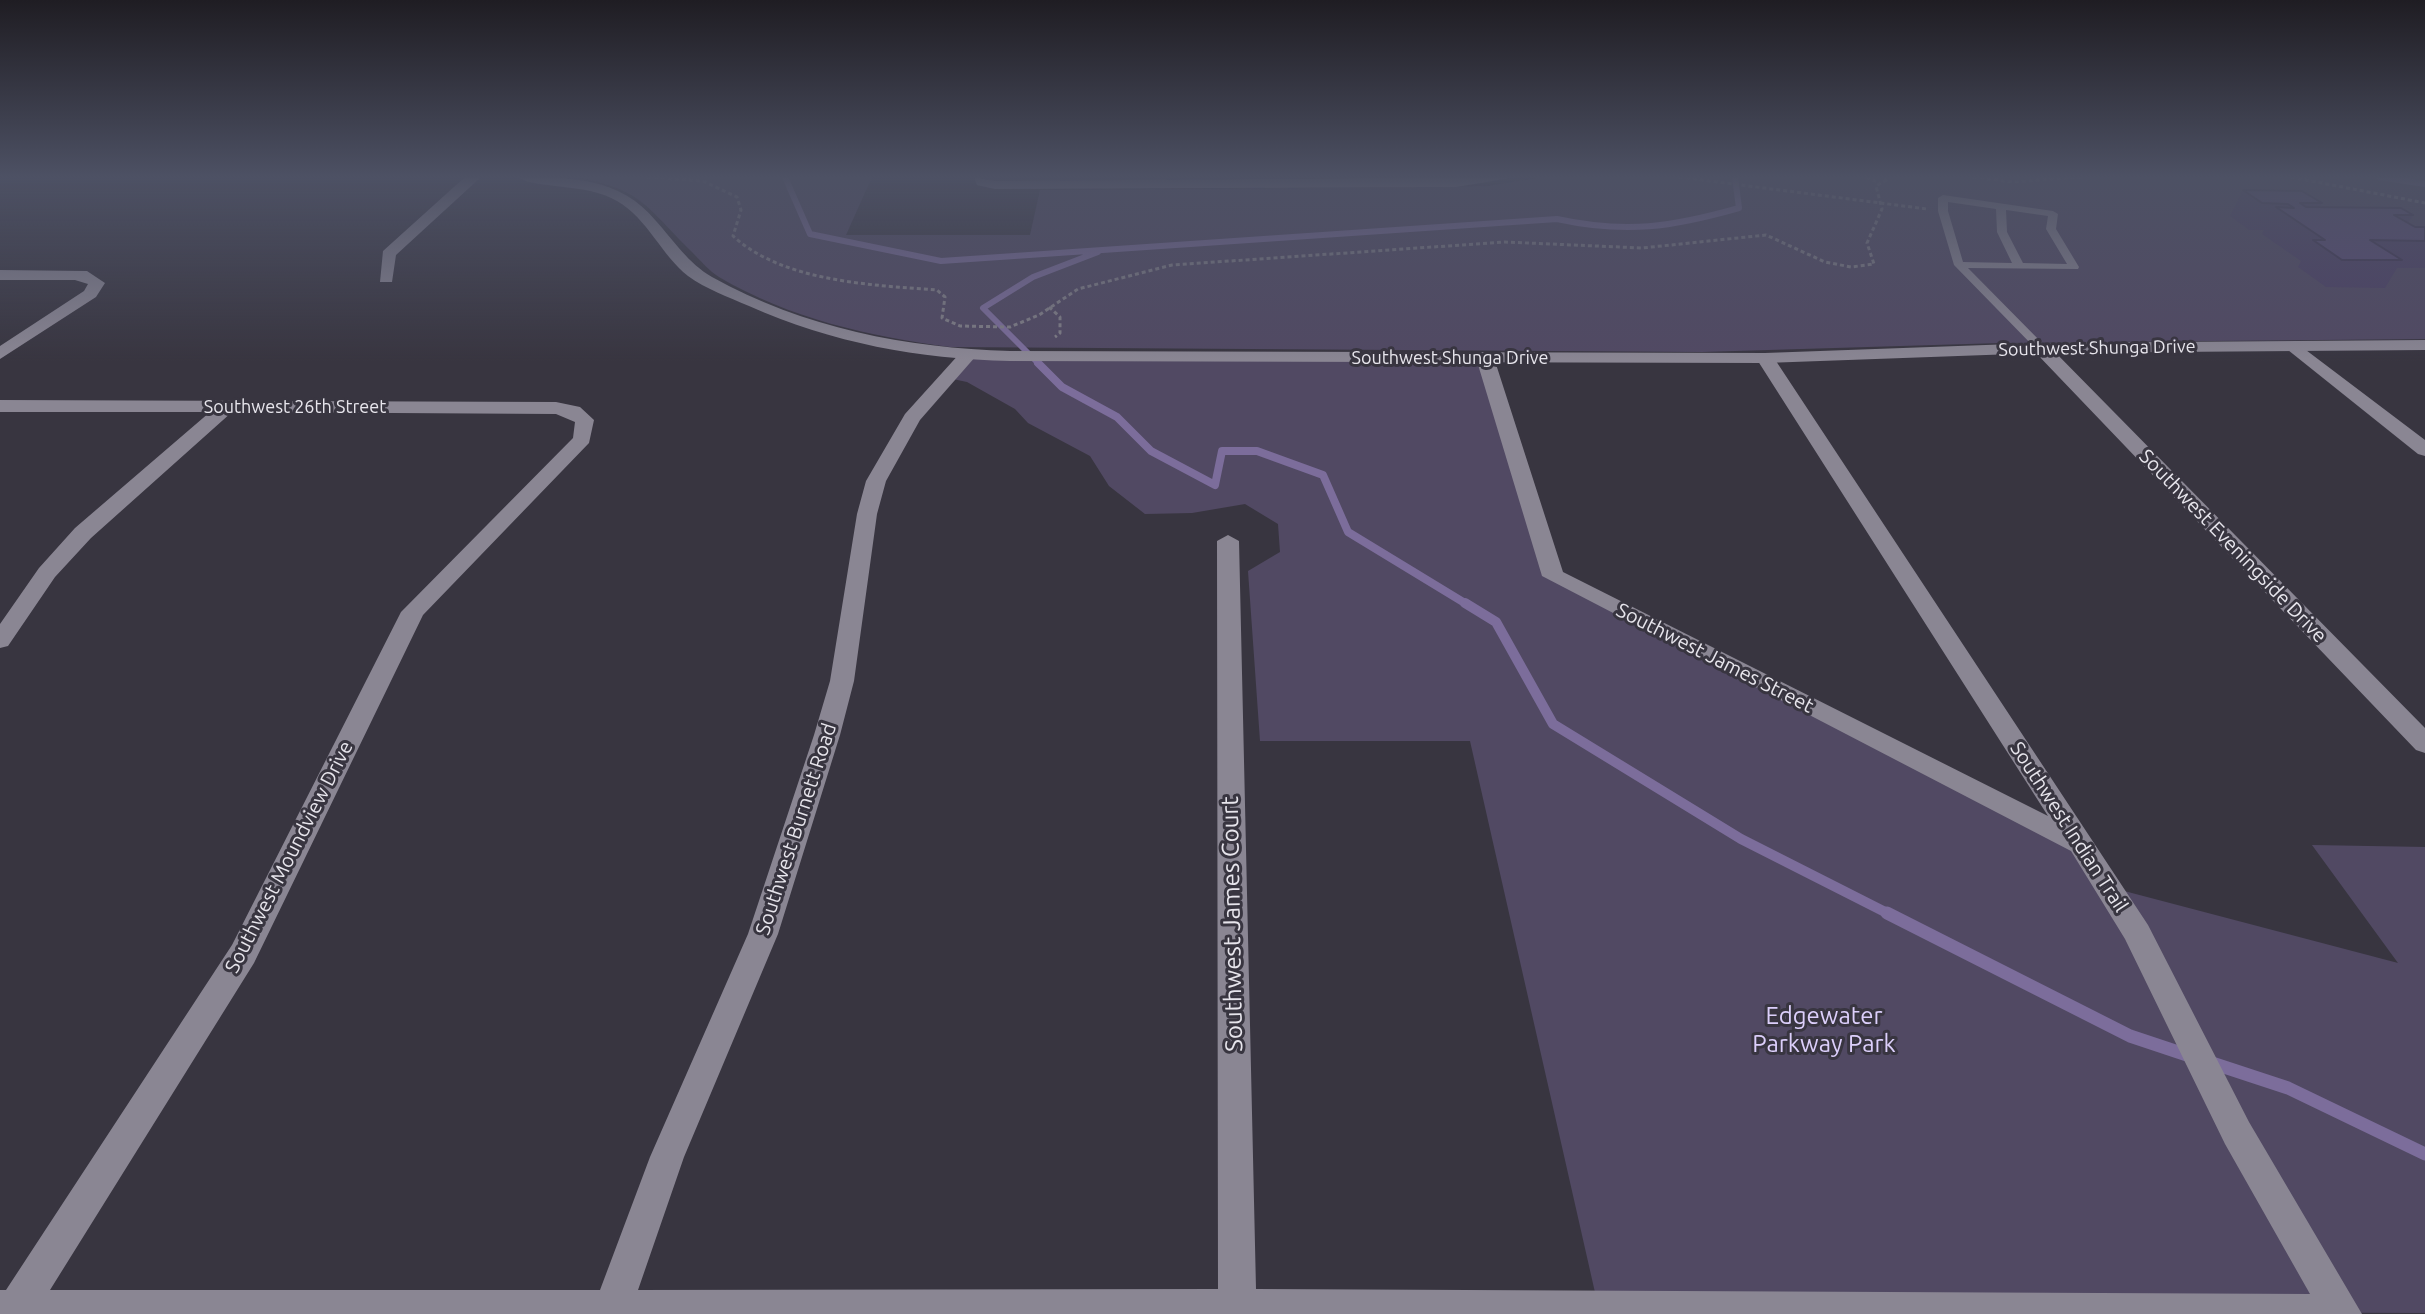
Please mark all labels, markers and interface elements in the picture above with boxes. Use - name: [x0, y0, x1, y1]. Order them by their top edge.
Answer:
- street label: Southwest Shunga Drive: [1998, 335, 2196, 361]
- street label: Southwest Shunga Drive: [1351, 347, 1549, 369]
- street label: Southwest 26th Street: [204, 396, 386, 418]
- street label: Southwest Eveningside Drive: [2134, 444, 2332, 648]
- street label: Southwest James Street: [1612, 598, 1818, 718]
- street label: Southwest Burnett Road: [750, 720, 842, 938]
- street label: Southwest Moundview Drive: [220, 737, 358, 977]
- street label: Southwest Indian Trail: [2005, 737, 2133, 917]
- street label: Southwest James Court: [1215, 796, 1249, 1052]
- park label: Edgewater Parkway Park: [1752, 1002, 1896, 1058]

